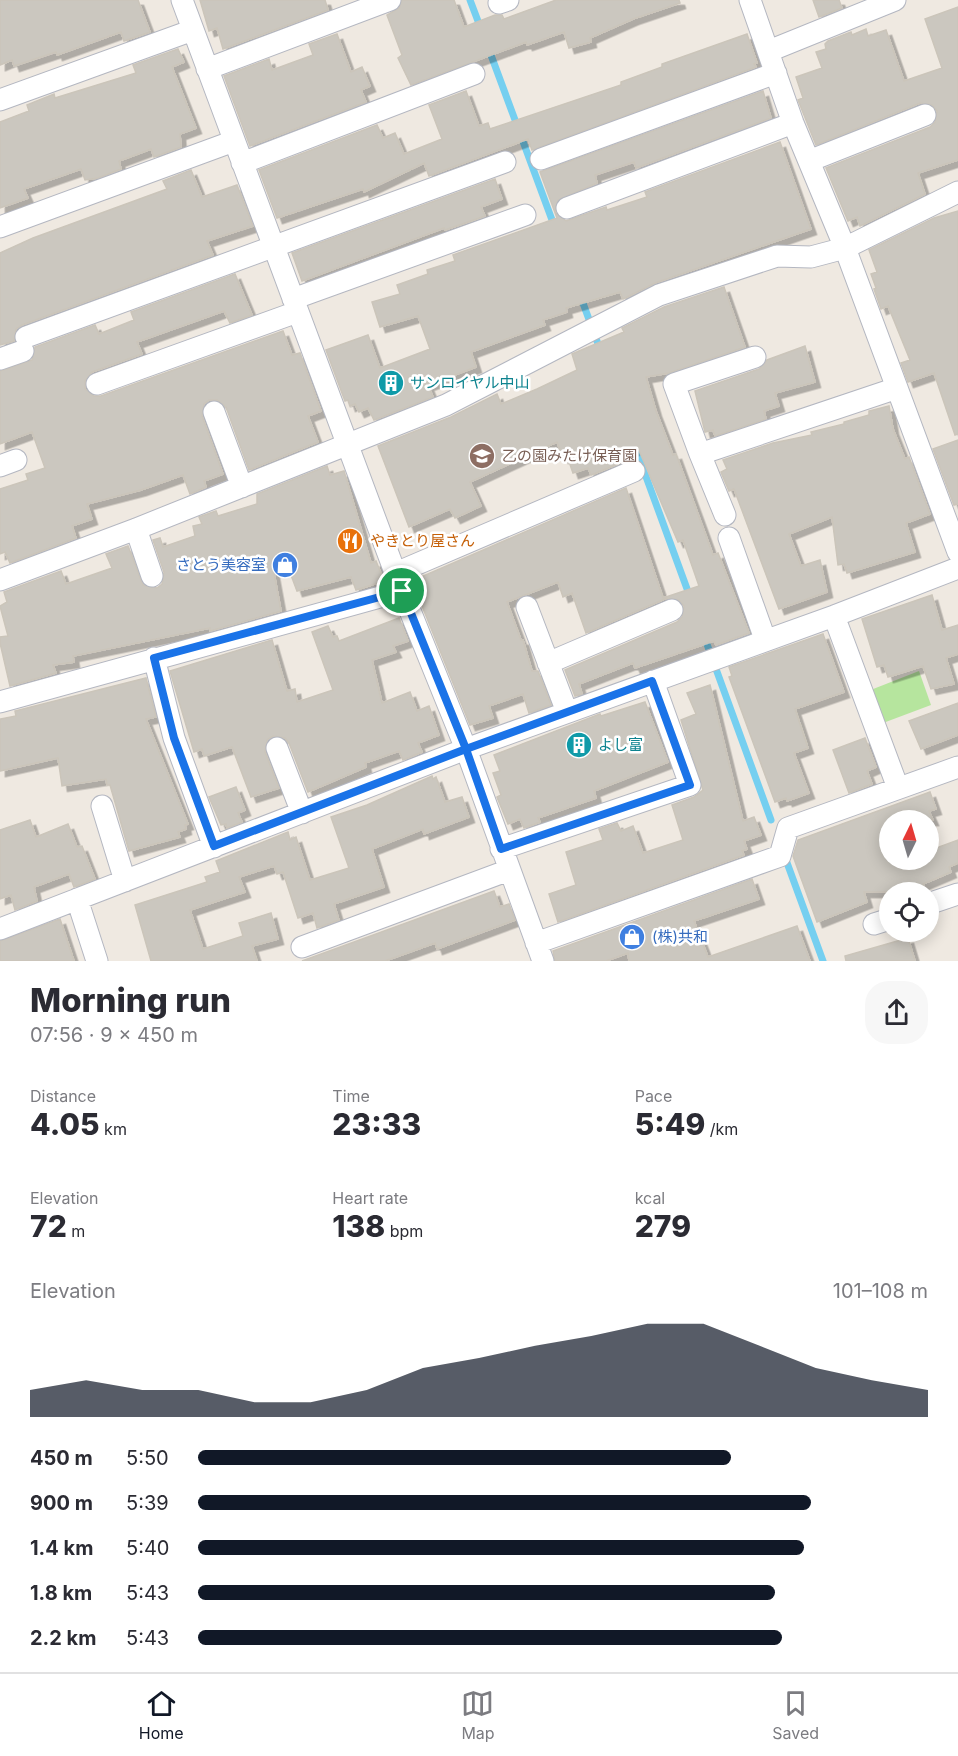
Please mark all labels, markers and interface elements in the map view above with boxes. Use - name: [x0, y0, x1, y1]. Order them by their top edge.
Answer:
- building icon: サンロイヤル中山: [376, 368, 406, 398]
- place label: サンロイヤル中山: [410, 373, 530, 392]
- school or university icon: 乙の園みたけ保育園: [467, 441, 497, 471]
- place label: 乙の園みたけ保育園: [502, 446, 637, 465]
- restaurant icon: やきとり屋さん: [335, 526, 365, 556]
- place label: やきとり屋さん: [370, 531, 475, 550]
- shop icon: さとう美容室: [270, 550, 300, 580]
- place label: さとう美容室: [176, 555, 266, 574]
- pin: [376, 565, 427, 616]
- icon: arrive: [385, 574, 418, 607]
- building icon: よし富: [564, 730, 594, 760]
- place label: よし富: [598, 735, 643, 754]
- north arrow: [879, 810, 939, 870]
- map controls: [879, 810, 939, 942]
- button: locate: [879, 882, 939, 942]
- shop icon: (株)共和: [617, 922, 647, 952]
- place label: (株)共和: [652, 927, 708, 946]
- text: Morning run: [30, 980, 231, 1020]
- button: share: [865, 981, 928, 1044]
- text: 07:56 · 9 × 450 m: [30, 1023, 198, 1047]
- text: Distance: [30, 1086, 96, 1106]
- text: Time: [332, 1086, 370, 1106]
- text: Pace: [635, 1086, 672, 1106]
- text: 4.05: [30, 1106, 100, 1142]
- text: 23:33: [332, 1106, 421, 1142]
- text: 5:49: [635, 1106, 705, 1142]
- text: km: [100, 1119, 127, 1139]
- text: /km: [705, 1119, 738, 1139]
- text: Elevation: [30, 1188, 99, 1208]
- text: Heart rate: [332, 1188, 408, 1208]
- text: kcal: [635, 1188, 665, 1208]
- text: 72: [30, 1208, 67, 1244]
- text: 138: [332, 1208, 385, 1244]
- text: 279: [635, 1208, 691, 1244]
- text: m: [67, 1221, 85, 1241]
- text: bpm: [385, 1221, 423, 1241]
- text: Elevation: [30, 1279, 116, 1303]
- text: 101–108 m: [833, 1279, 928, 1303]
- text: 450 m: [30, 1446, 93, 1470]
- text: 5:50: [126, 1446, 169, 1470]
- text: 900 m: [30, 1491, 93, 1515]
- text: 5:39: [126, 1491, 169, 1515]
- text: 1.4 km: [30, 1536, 93, 1560]
- text: 5:40: [126, 1536, 169, 1560]
- text: 1.8 km: [30, 1581, 92, 1605]
- text: 5:43: [126, 1581, 169, 1605]
- text: 2.2 km: [30, 1626, 96, 1650]
- text: 5:43: [126, 1626, 169, 1650]
- tab: Home: [139, 1687, 184, 1743]
- tab: Map: [461, 1687, 495, 1743]
- tab: Saved: [772, 1687, 819, 1743]

